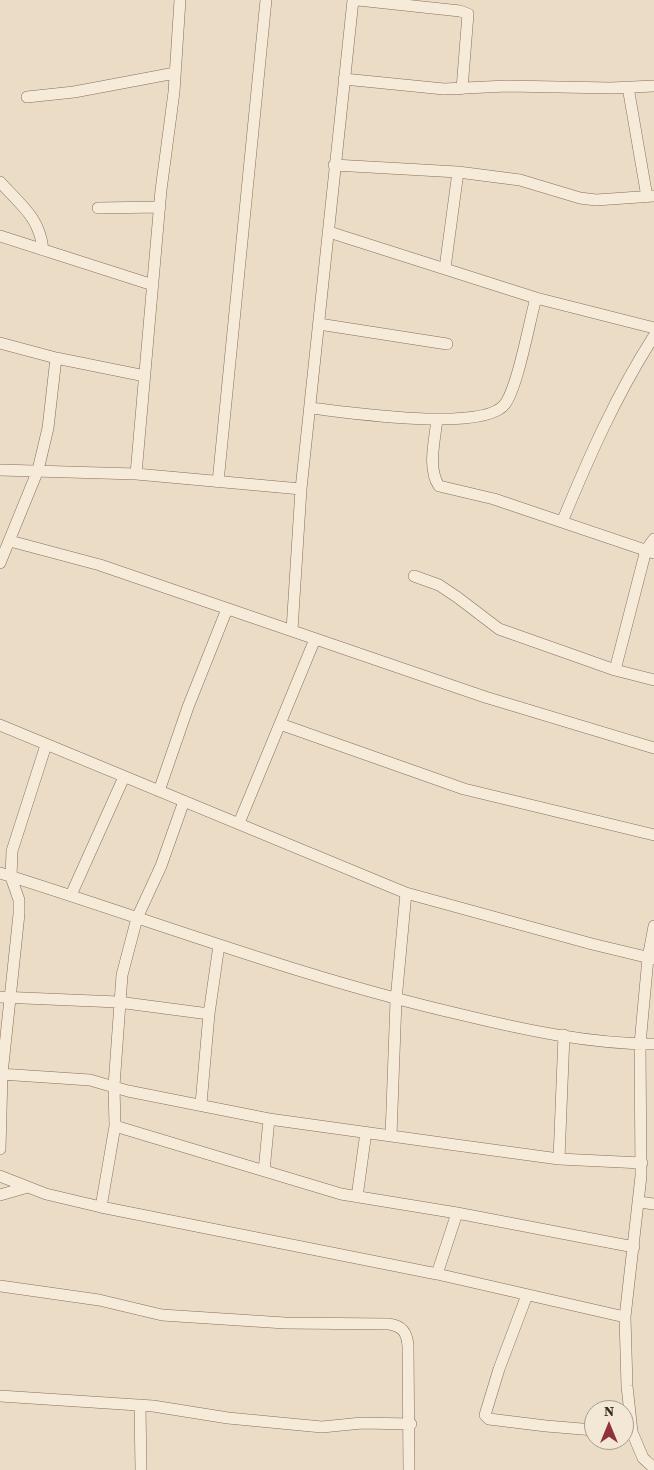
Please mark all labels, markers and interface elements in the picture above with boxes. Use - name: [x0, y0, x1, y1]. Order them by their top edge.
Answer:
- north arrow: [584, 1400, 634, 1450]
- text: N: [604, 1401, 614, 1421]

